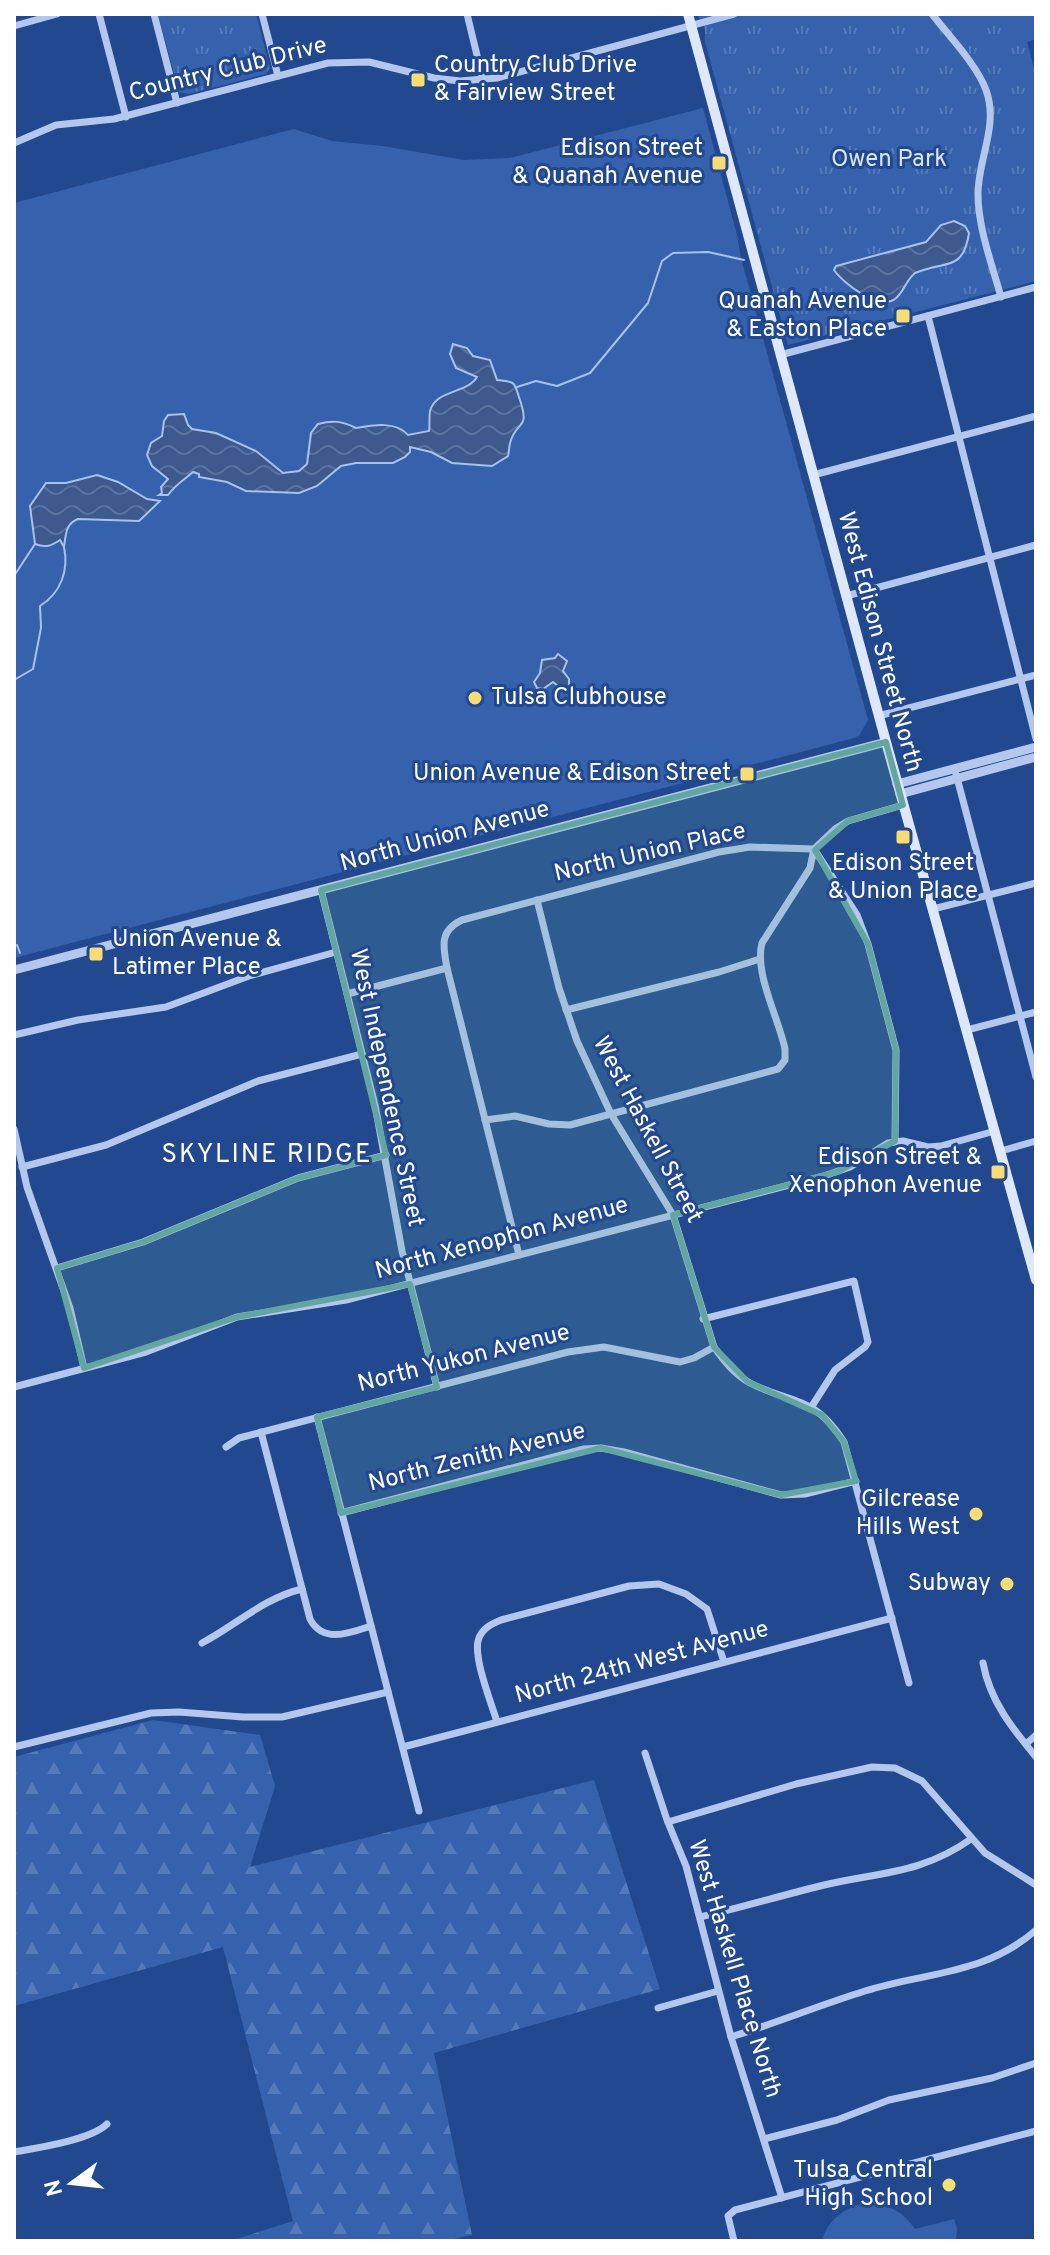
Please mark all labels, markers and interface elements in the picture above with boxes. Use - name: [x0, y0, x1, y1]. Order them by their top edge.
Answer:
- street label: Country Club Drive: [126, 31, 330, 109]
- place label: Country Club Drive & Fairview Street: [434, 51, 637, 109]
- marker: Country Club Drive & Fairview Street: [409, 71, 427, 89]
- place label: Edison Street & Quanah Avenue: [512, 134, 703, 192]
- park label: Owen Park: [831, 145, 947, 175]
- marker: Edison Street & Quanah Avenue: [710, 154, 728, 172]
- place label: Quanah Avenue & Easton Place: [718, 287, 887, 345]
- marker: Quanah Avenue & Easton Place: [894, 307, 912, 325]
- street label: West Edison Street North: [830, 508, 928, 776]
- place label: Tulsa Clubhouse: [491, 683, 667, 713]
- marker: Tulsa Clubhouse: [466, 689, 484, 707]
- place label: Union Avenue & Edison Street: [413, 759, 731, 789]
- marker: Union Avenue & Edison Street: [738, 765, 756, 783]
- street label: North Union Avenue: [337, 795, 553, 879]
- street label: North Union Place: [551, 816, 749, 890]
- marker: Edison Street & Union Place: [894, 828, 912, 846]
- place label: Edison Street & Union Place: [828, 849, 978, 907]
- place label: Union Avenue & Latimer Place: [112, 925, 282, 983]
- marker: Union Avenue & Latimer Place: [87, 945, 105, 963]
- street label: West Independence Street: [342, 946, 430, 1230]
- street label: West Haskell Street: [585, 1031, 709, 1229]
- district label: SKYLINE RIDGE: [161, 1139, 373, 1172]
- place label: Edison Street & Xenophon Avenue: [789, 1143, 982, 1201]
- marker: Edison Street & Xenophon Avenue: [989, 1163, 1007, 1181]
- street label: North Xenophon Avenue: [372, 1191, 632, 1287]
- street label: North Yukon Avenue: [355, 1318, 573, 1400]
- street label: North Zenith Avenue: [365, 1417, 589, 1499]
- place label: Gilcrease Hills West: [856, 1485, 960, 1543]
- marker: Gilcrease Hills West: [967, 1505, 985, 1523]
- place label: Subway: [908, 1569, 991, 1599]
- marker: Subway: [998, 1575, 1016, 1593]
- street label: North 24th West Avenue: [512, 1615, 772, 1711]
- street label: West Haskell Place North: [680, 1836, 788, 2102]
- north arrow: [32, 2143, 112, 2223]
- place label: Tulsa Central High School: [793, 2156, 933, 2214]
- text: N: [40, 2176, 70, 2199]
- marker: Tulsa Central High School: [940, 2176, 958, 2194]

